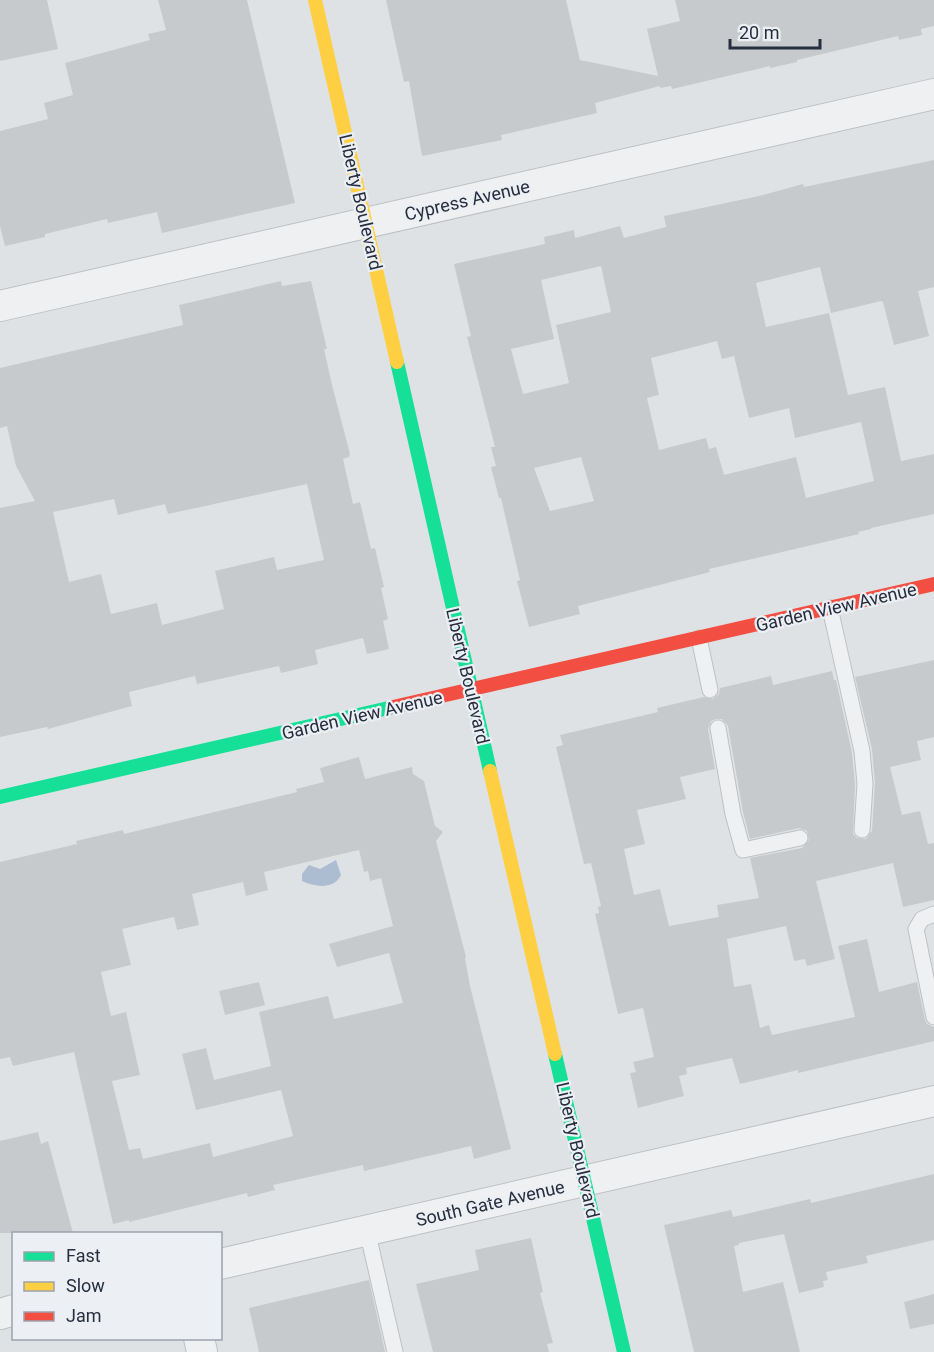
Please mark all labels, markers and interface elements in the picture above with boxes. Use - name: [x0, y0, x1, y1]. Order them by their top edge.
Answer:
- scale bar: [730, 12, 820, 50]
- text: 20 m: [739, 22, 779, 43]
- street label: Liberty Boulevard: [335, 132, 387, 272]
- street label: Cypress Avenue: [402, 175, 532, 225]
- street label: Garden View Avenue: [754, 578, 918, 636]
- street label: Liberty Boulevard: [442, 606, 494, 746]
- street label: Garden View Avenue: [280, 686, 444, 744]
- street label: Liberty Boulevard: [552, 1080, 604, 1220]
- street label: South Gate Avenue: [414, 1176, 566, 1230]
- legend: [12, 1232, 222, 1340]
- text: Fast: [66, 1245, 101, 1266]
- text: Slow: [66, 1275, 105, 1296]
- text: Jam: [66, 1305, 102, 1326]

